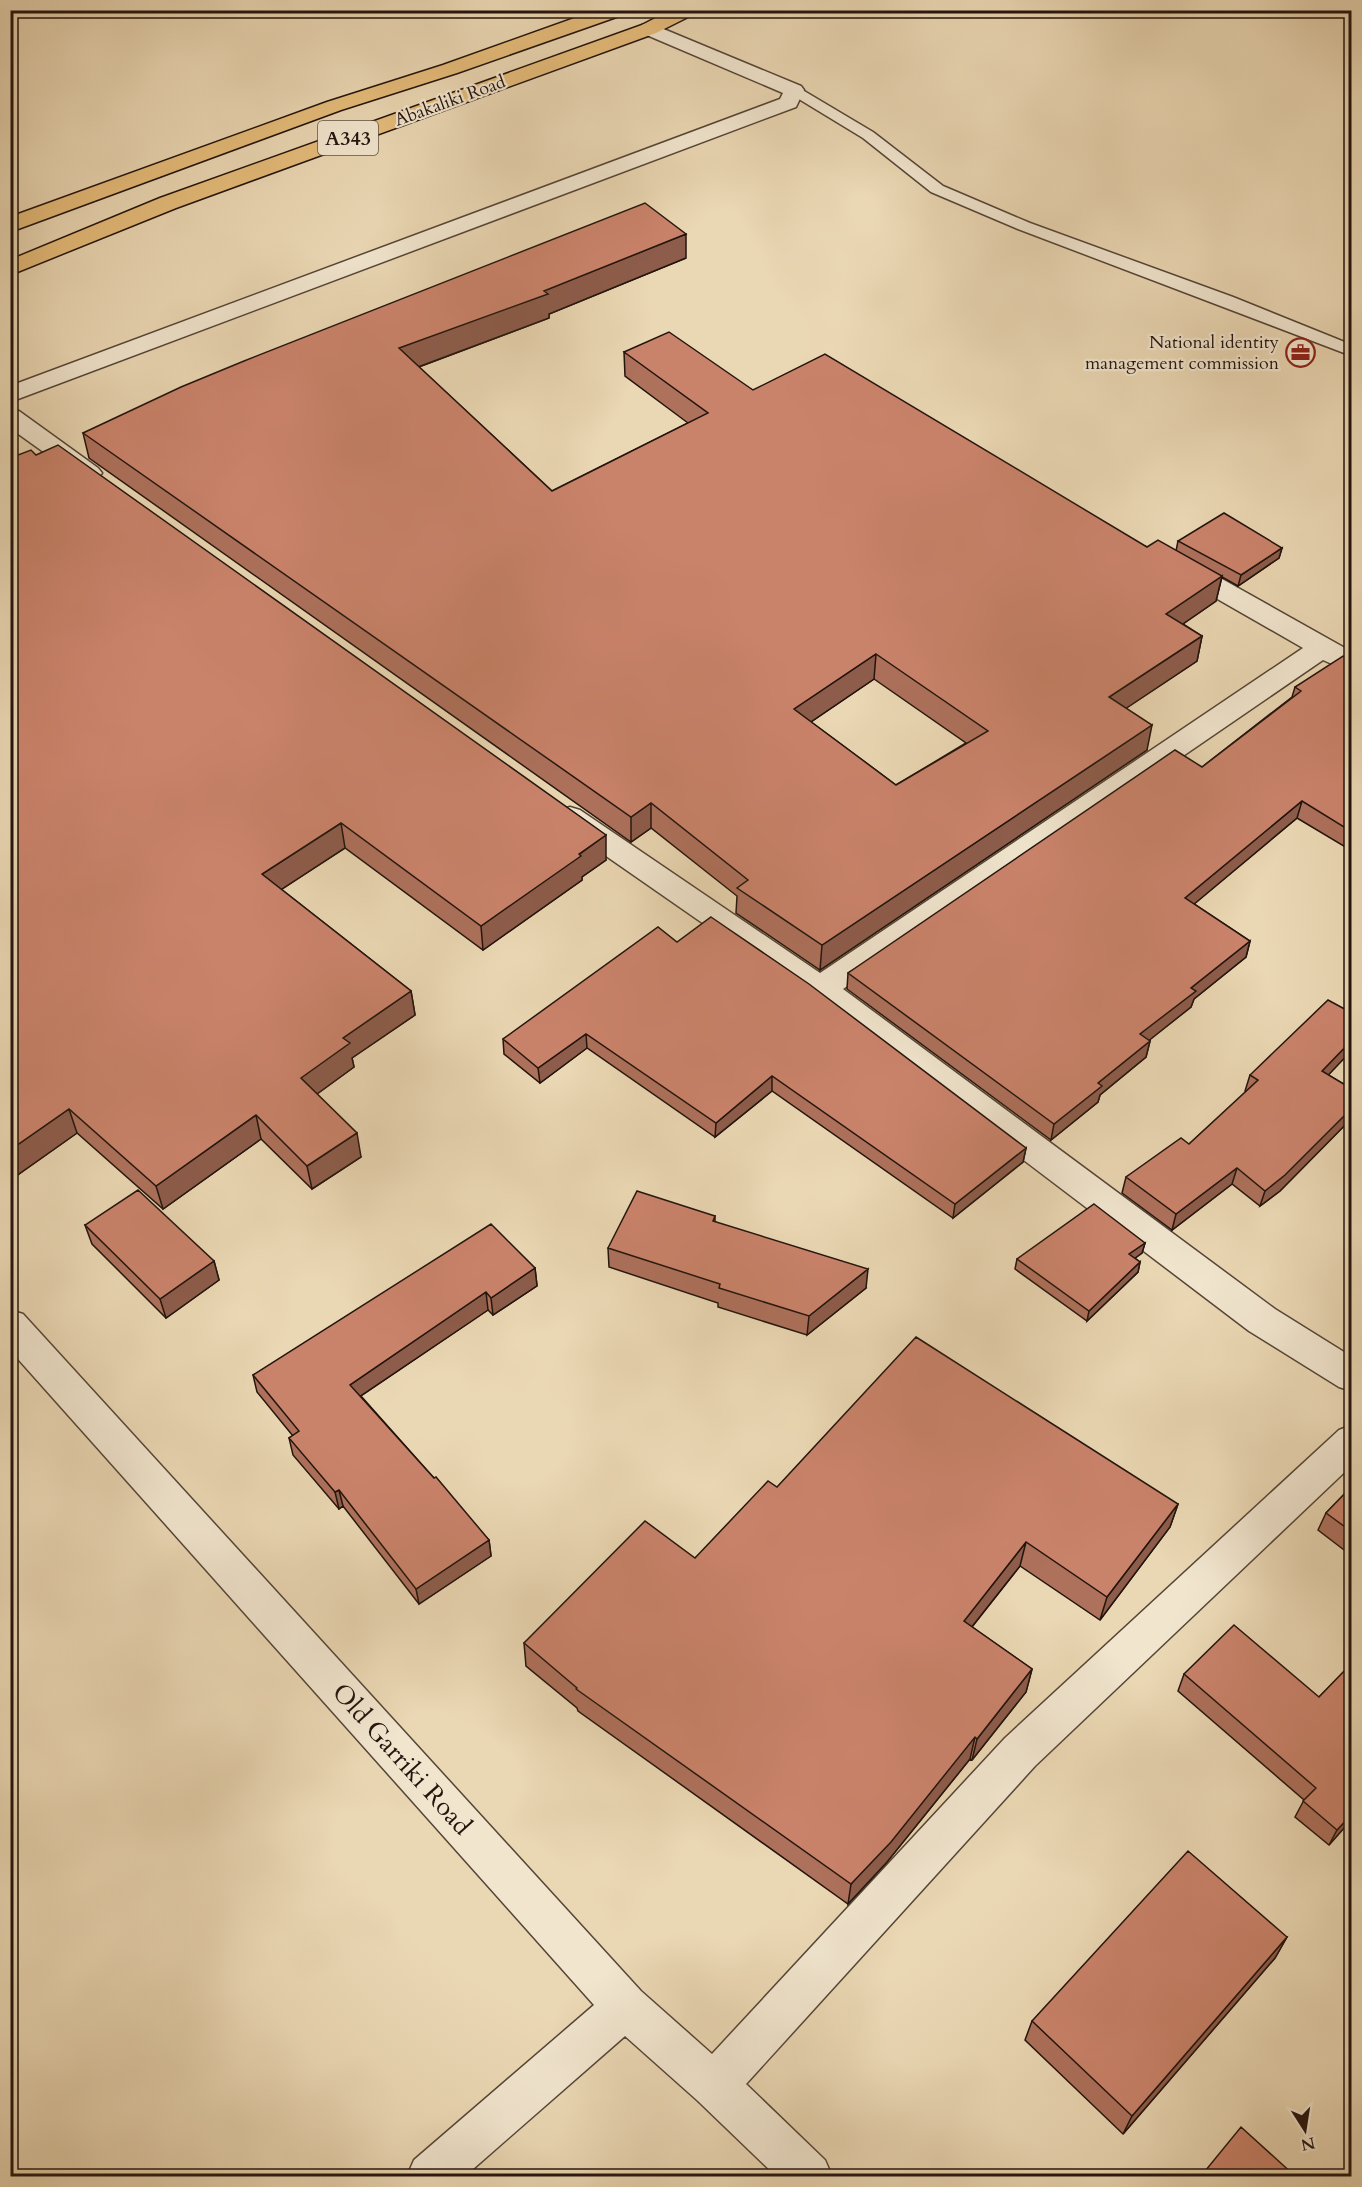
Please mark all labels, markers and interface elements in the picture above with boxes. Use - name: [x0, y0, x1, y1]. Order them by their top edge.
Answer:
- street label: Abakaliki Road: [391, 69, 509, 133]
- road number: A343: [318, 121, 378, 155]
- place label: National identity management commission: [1085, 330, 1280, 376]
- office icon: National identity management commission: [1284, 336, 1316, 368]
- street label: Old Garriki Road: [324, 1675, 480, 1843]
- north arrow: [1275, 2100, 1335, 2160]
- text: N: [1299, 2131, 1317, 2156]

